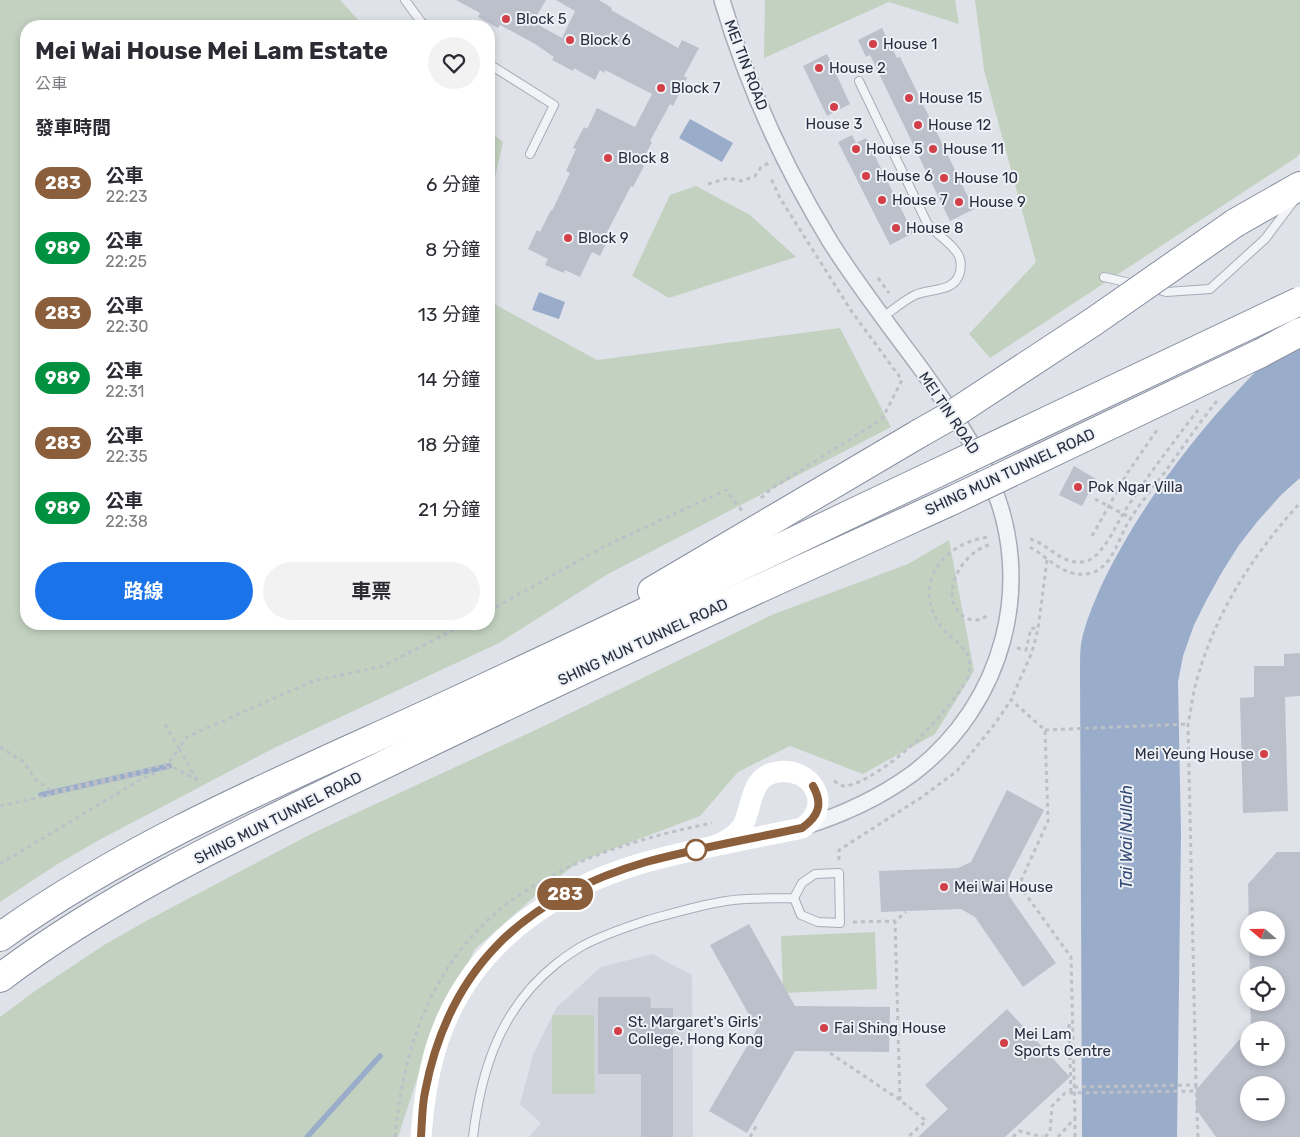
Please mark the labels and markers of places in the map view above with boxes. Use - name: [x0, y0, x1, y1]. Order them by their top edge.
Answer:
- place label: Block 5: [516, 10, 567, 28]
- marker: Block 5: [500, 13, 512, 25]
- place label: Block 6: [580, 31, 631, 49]
- marker: Block 6: [564, 34, 576, 46]
- place label: House 1: [883, 35, 938, 53]
- marker: House 1: [867, 38, 879, 50]
- place label: House 2: [829, 59, 886, 77]
- marker: House 2: [813, 62, 825, 74]
- place label: Block 7: [671, 79, 721, 97]
- marker: Block 7: [655, 82, 667, 94]
- place label: House 15: [919, 89, 982, 107]
- marker: House 15: [903, 92, 915, 104]
- marker: House 3: [828, 101, 840, 113]
- place label: House 3: [805, 115, 863, 133]
- place label: House 12: [928, 116, 991, 134]
- marker: House 12: [912, 119, 924, 131]
- place label: House 5: [866, 140, 923, 158]
- place label: House 11: [943, 140, 1004, 158]
- marker: House 5: [850, 143, 862, 155]
- marker: House 11: [927, 143, 939, 155]
- place label: Block 8: [618, 149, 669, 167]
- marker: Block 8: [602, 152, 614, 164]
- place label: House 6: [876, 167, 933, 185]
- place label: House 10: [954, 169, 1018, 187]
- marker: House 6: [860, 170, 872, 182]
- marker: House 10: [938, 172, 950, 184]
- place label: House 7: [892, 191, 948, 209]
- place label: House 9: [969, 193, 1026, 211]
- marker: House 7: [876, 194, 888, 206]
- marker: House 9: [953, 196, 965, 208]
- place label: House 8: [906, 219, 964, 237]
- marker: House 8: [890, 222, 902, 234]
- place label: Block 9: [578, 229, 629, 247]
- marker: Block 9: [562, 232, 574, 244]
- place label: Pok Ngar Villa: [1088, 478, 1183, 496]
- marker: Pok Ngar Villa: [1072, 481, 1084, 493]
- place label: Mei Yeung House: [1135, 745, 1254, 763]
- marker: Mei Yeung House: [1258, 748, 1270, 760]
- unlabelled marker: [685, 839, 707, 861]
- place label: Mei Wai House: [954, 878, 1053, 896]
- marker: Mei Wai House: [938, 881, 950, 893]
- place label: St. Margaret's Girls' College, Hong Kong: [628, 1013, 763, 1048]
- place label: Fai Shing House: [834, 1019, 946, 1037]
- marker: Fai Shing House: [818, 1022, 830, 1034]
- marker: St. Margaret's Girls' College, Hong Kong: [612, 1025, 624, 1037]
- place label: Mei Lam Sports Centre: [1014, 1025, 1111, 1060]
- marker: Mei Lam Sports Centre: [998, 1037, 1010, 1049]

